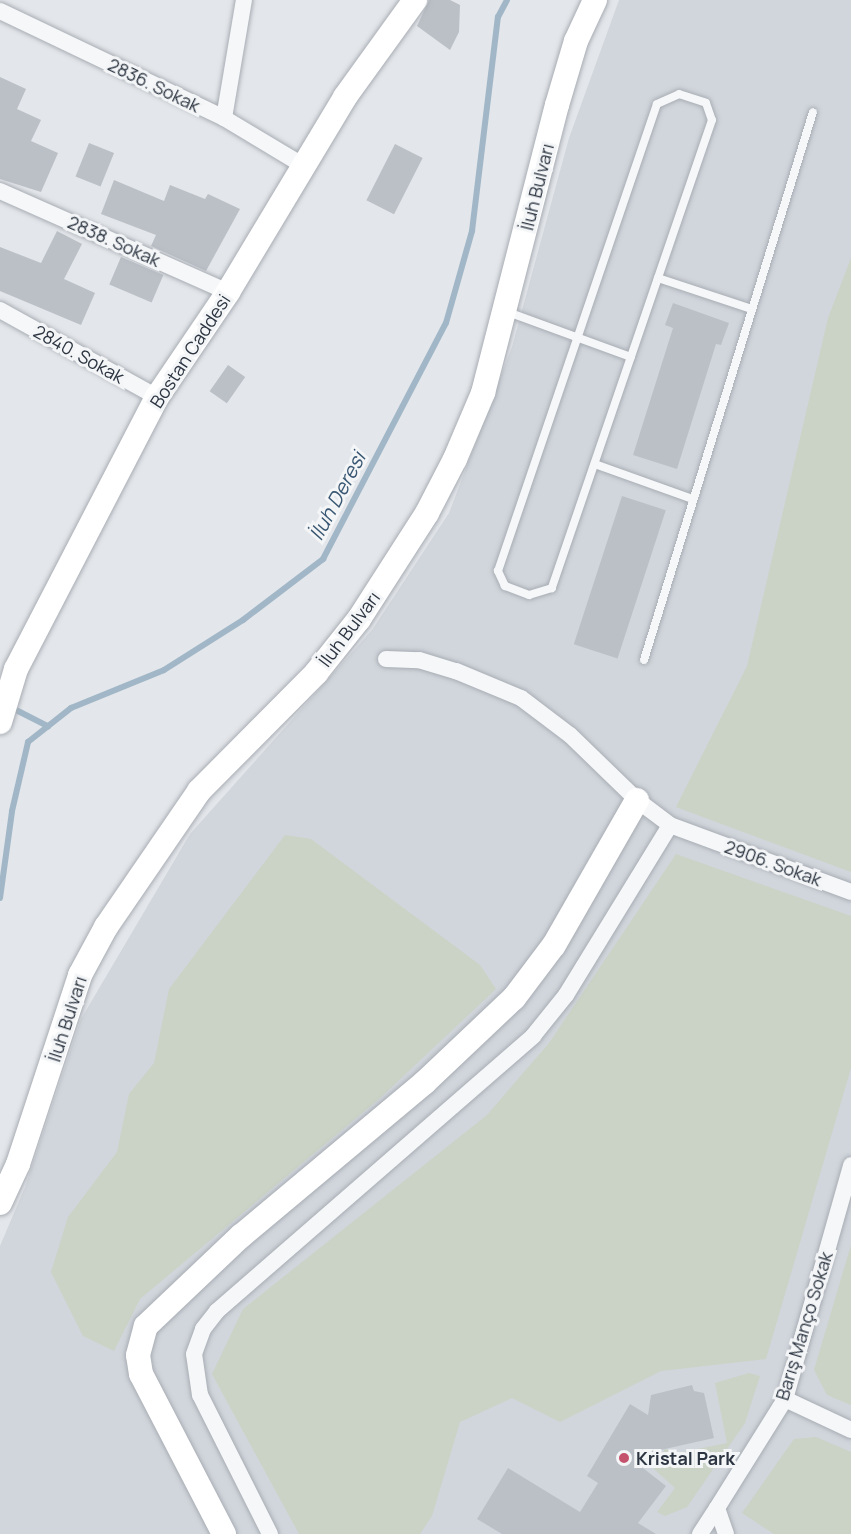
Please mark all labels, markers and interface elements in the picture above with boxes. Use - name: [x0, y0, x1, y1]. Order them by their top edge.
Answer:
- street label: 2836. Sokak: [105, 53, 203, 117]
- street label: İluh Bulvarı: [516, 141, 558, 233]
- street label: 2838. Sokak: [64, 211, 164, 271]
- street label: Bostan Caddesi: [145, 290, 235, 412]
- street label: 2840. Sokak: [30, 320, 128, 388]
- water label: İluh Deresi: [304, 448, 370, 544]
- street label: İluh Bulvarı: [314, 587, 384, 671]
- street label: 2906. Sokak: [722, 836, 824, 890]
- street label: İluh Bulvarı: [43, 974, 91, 1064]
- street label: Barış Manço Sokak: [771, 1249, 837, 1403]
- place label: Kristal Park: [636, 1447, 735, 1469]
- marker: Kristal Park: [617, 1451, 631, 1465]

